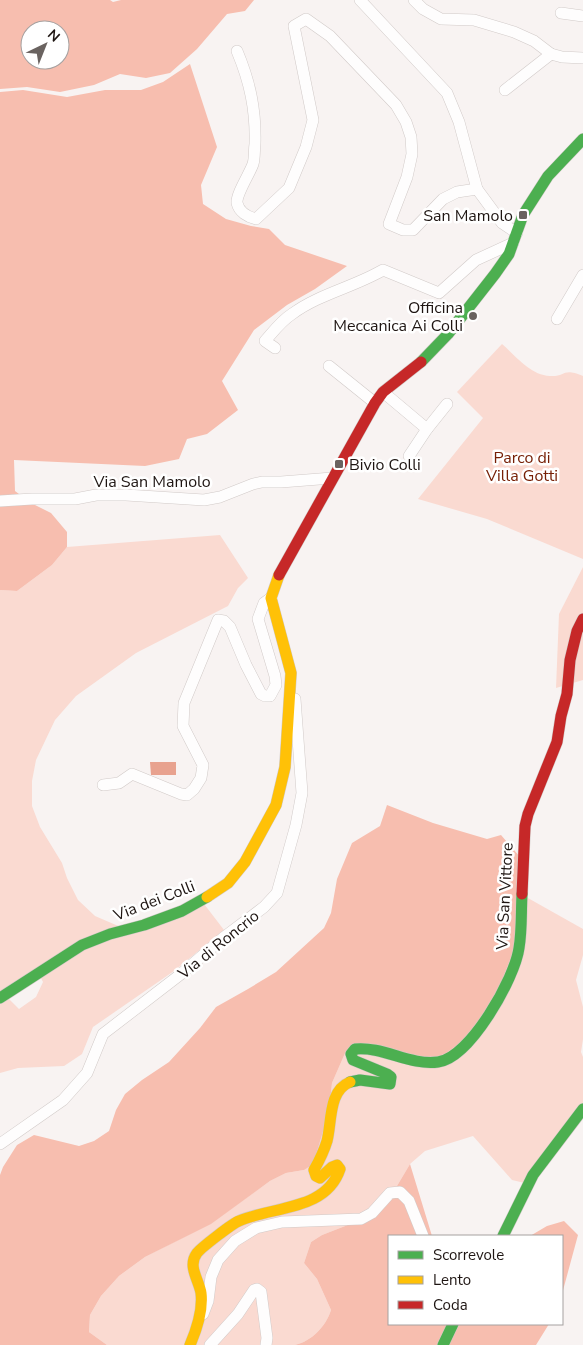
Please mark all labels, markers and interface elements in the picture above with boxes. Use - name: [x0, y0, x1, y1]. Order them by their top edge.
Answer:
- north arrow: [20, 20, 70, 70]
- text: N: [43, 25, 64, 46]
- place label: San Mamolo: [423, 205, 513, 227]
- marker: San Mamolo: [517, 209, 529, 221]
- place label: Officina Meccanica Ai Colli: [333, 297, 463, 337]
- marker: Officina Meccanica Ai Colli: [467, 310, 479, 322]
- park label: Parco di Villa Gotti: [485, 447, 558, 487]
- place label: Bivio Colli: [349, 454, 421, 476]
- marker: Bivio Colli: [333, 458, 345, 470]
- street label: Via San Mamolo: [92, 471, 211, 493]
- street label: Via San Vittore: [491, 842, 519, 951]
- street label: Via dei Colli: [110, 875, 198, 927]
- street label: Via di Roncrio: [173, 905, 264, 985]
- legend: [388, 1235, 563, 1325]
- text: Scorrevole: [433, 1245, 504, 1265]
- text: Lento: [433, 1270, 471, 1290]
- text: Coda: [433, 1295, 468, 1315]

